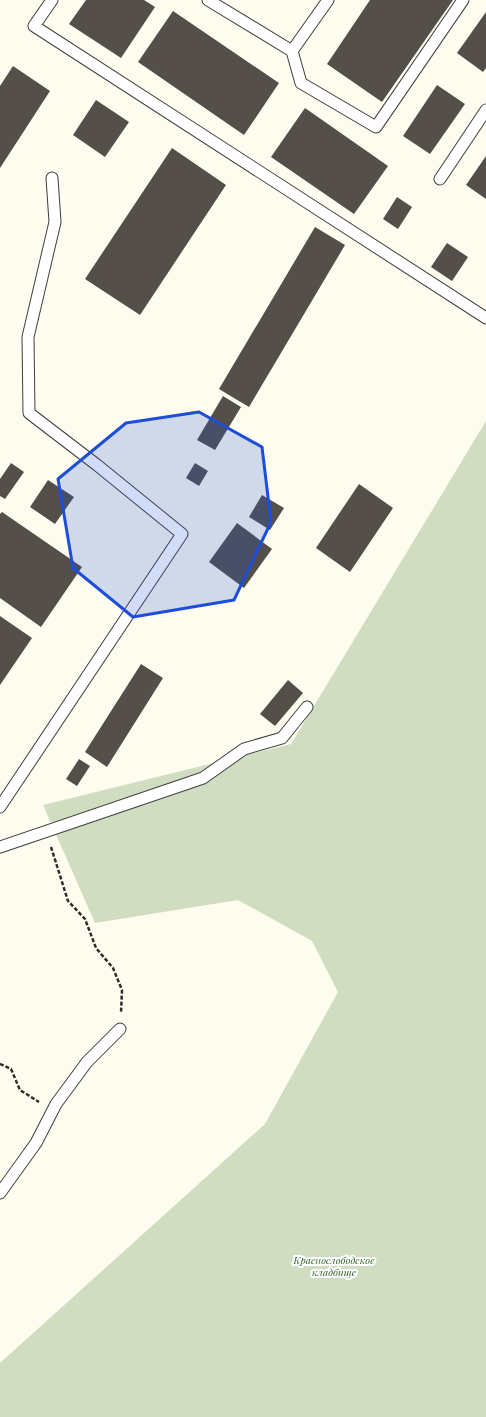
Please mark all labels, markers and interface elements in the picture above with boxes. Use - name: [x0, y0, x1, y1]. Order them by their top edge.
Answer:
- park label: Краснослободское кладбище: [293, 1253, 375, 1279]

